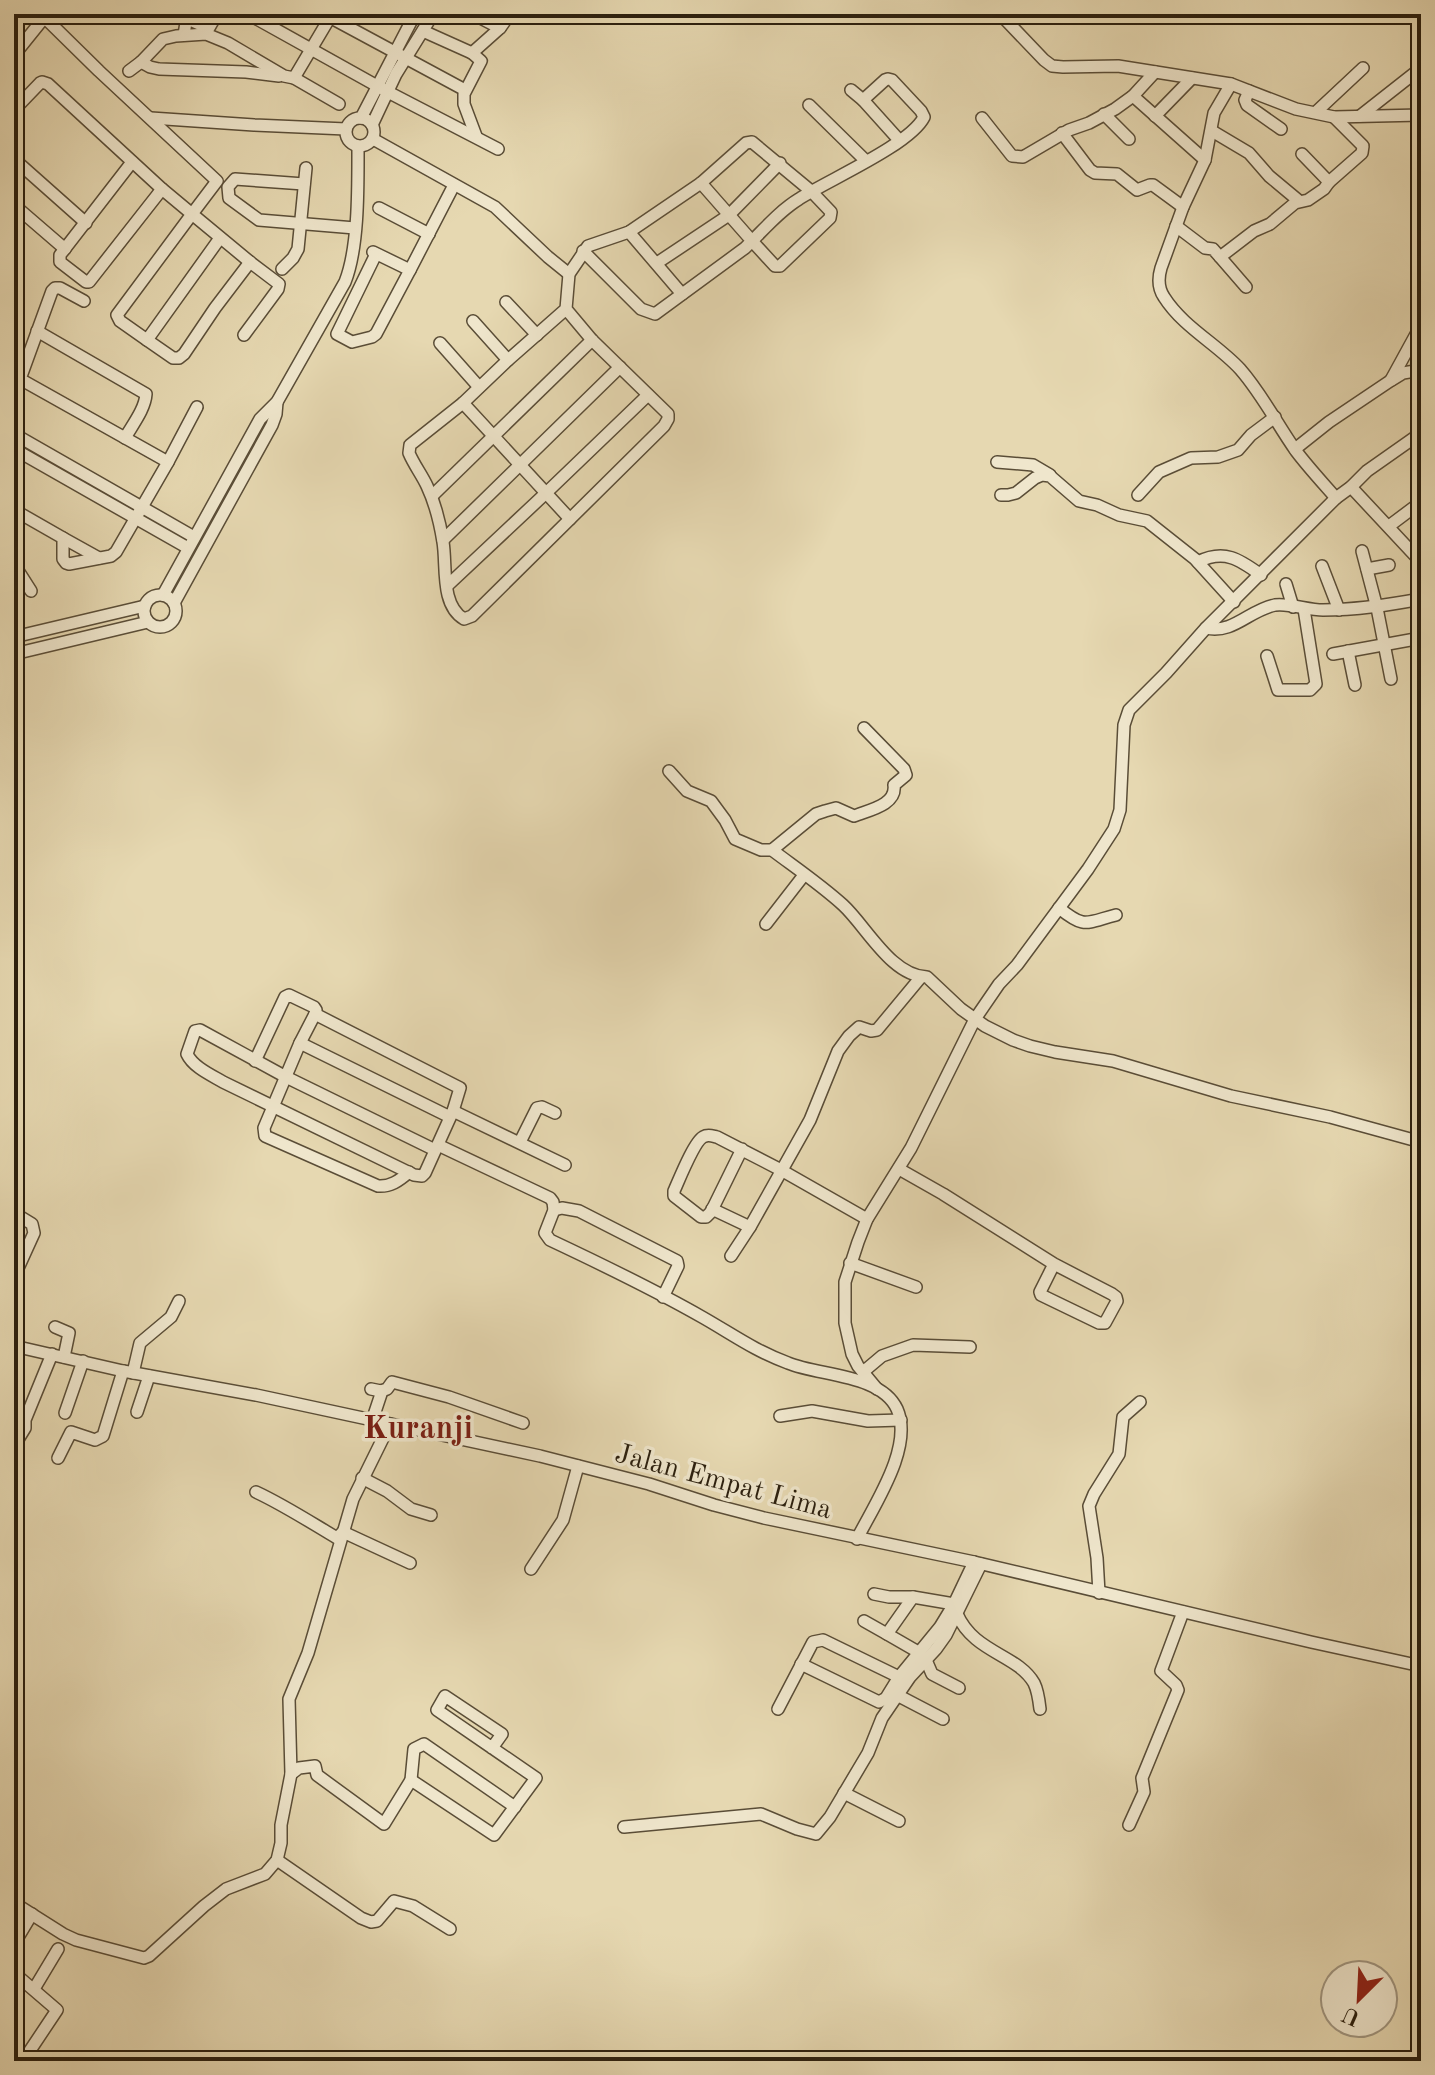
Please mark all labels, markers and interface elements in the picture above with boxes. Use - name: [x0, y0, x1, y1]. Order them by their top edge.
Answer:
- district label: Kuranji: [363, 1414, 473, 1446]
- street label: Jalan Empat Lima: [612, 1440, 835, 1525]
- north arrow: [1319, 1959, 1399, 2039]
- text: U: [1339, 2002, 1364, 2029]

